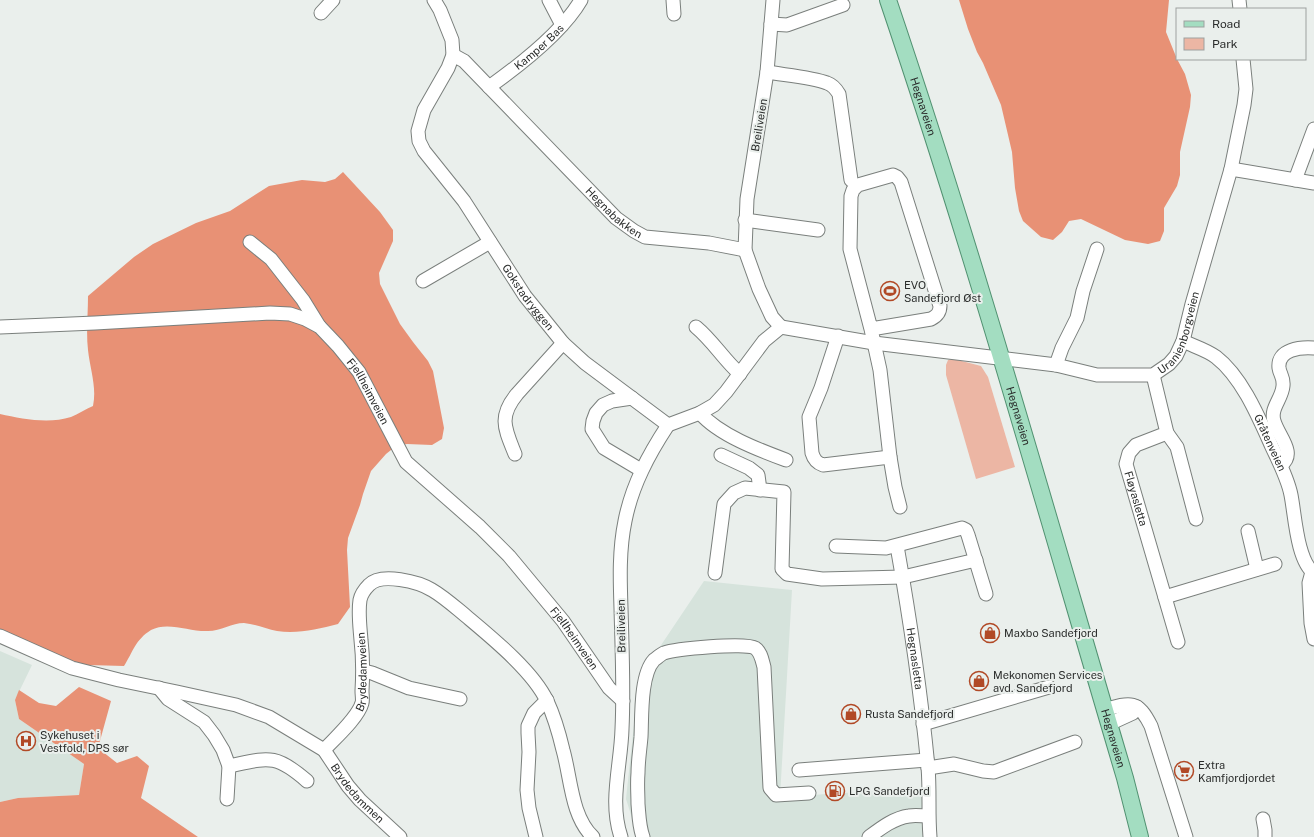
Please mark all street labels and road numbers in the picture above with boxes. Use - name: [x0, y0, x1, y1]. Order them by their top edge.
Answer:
- street label: Kamper Bas: [512, 22, 566, 72]
- street label: Hegnaveien: [908, 76, 938, 137]
- street label: Breiliveien: [749, 98, 769, 152]
- street label: Hegnabakken: [583, 185, 644, 240]
- street label: Gokstadryggen: [500, 262, 556, 333]
- street label: Uranienborgveien: [1155, 290, 1201, 376]
- street label: Fjellheimveien: [344, 356, 391, 426]
- street label: Hegnaveien: [1004, 385, 1033, 447]
- street label: Gråtenveien: [1252, 412, 1288, 473]
- street label: Fløyasletta: [1122, 470, 1150, 528]
- street label: Breiliveien: [615, 599, 627, 653]
- street label: Fjellheimveien: [548, 605, 601, 672]
- street label: Hegnasletta: [905, 627, 925, 690]
- street label: Brydedamveien: [353, 632, 369, 713]
- street label: Hegnaveien: [1099, 708, 1128, 769]
- street label: Brydedammen: [329, 761, 386, 825]

